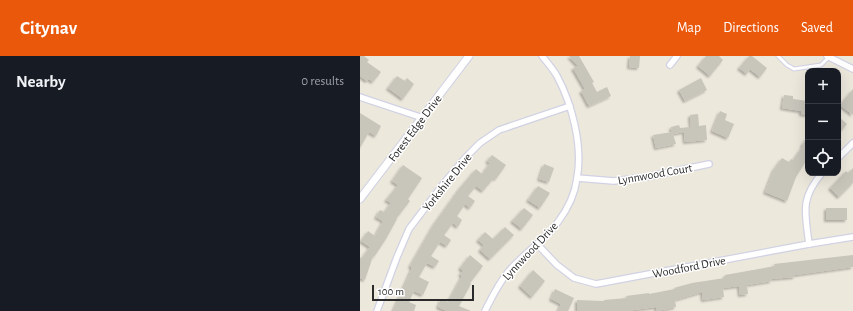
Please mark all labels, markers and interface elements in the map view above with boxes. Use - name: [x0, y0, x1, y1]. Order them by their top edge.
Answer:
- text: Citynav: [20, 19, 77, 38]
- text: Map: [677, 21, 701, 35]
- text: Directions: [723, 21, 779, 35]
- text: Saved: [801, 21, 833, 35]
- map controls: [805, 68, 841, 176]
- button: +: [805, 68, 841, 104]
- text: Nearby: [16, 73, 66, 90]
- text: 0 results: [301, 75, 344, 88]
- street label: Forest Edge Drive: [386, 92, 444, 164]
- button: −: [805, 104, 841, 140]
- button: locate: [805, 140, 841, 176]
- street label: Yorkshire Drive: [420, 151, 474, 213]
- street label: Lynnwood Court: [617, 162, 693, 187]
- street label: Lynnwood Drive: [500, 220, 561, 283]
- street label: Woodford Drive: [651, 254, 727, 280]
- scale bar: [372, 283, 474, 302]
- text: 100 m: [378, 286, 404, 297]

